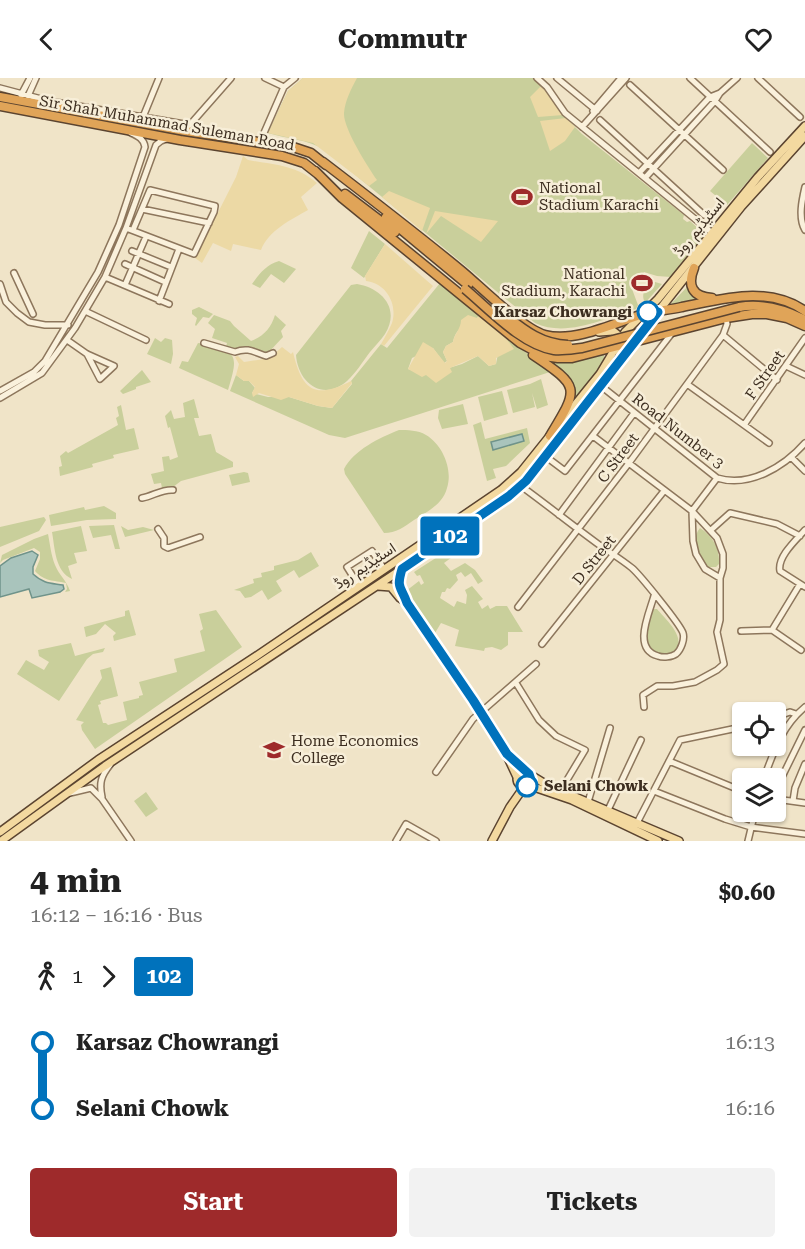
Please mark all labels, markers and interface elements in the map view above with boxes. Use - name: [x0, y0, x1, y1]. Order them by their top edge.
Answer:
- icon: back: [30, 23, 63, 56]
- text: Commutr: [338, 23, 467, 55]
- icon: heart: [742, 23, 775, 56]
- street label: Sir Shah Muhammad Suleman Road: [38, 92, 296, 154]
- place label: National Stadium Karachi: [539, 179, 659, 214]
- sports icon: National Stadium Karachi: [510, 185, 534, 209]
- street label: اسٹیڈیم روڈ: [670, 194, 729, 261]
- place label: National Stadium, Karachi: [501, 265, 625, 300]
- sports icon: National Stadium, Karachi: [630, 271, 654, 295]
- marker: Karsaz Chowrangi: [637, 301, 659, 323]
- place label: Karsaz Chowrangi: [494, 303, 632, 321]
- street label: F Street: [742, 347, 789, 403]
- street label: Road Number 3: [628, 390, 728, 472]
- street label: C Street: [593, 429, 643, 486]
- line badge: 102: [416, 516, 484, 556]
- text: 102: [432, 524, 468, 548]
- street label: D Street: [569, 531, 620, 588]
- street label: اسٹیڈیم روڈ: [331, 539, 400, 594]
- map controls: [732, 702, 786, 822]
- button: locate: [732, 702, 786, 756]
- place label: Home Economics College: [291, 732, 419, 767]
- school or university icon: Home Economics College: [262, 738, 286, 762]
- button: layers: [732, 768, 786, 822]
- marker: Selani Chowk: [516, 775, 538, 797]
- place label: Selani Chowk: [544, 777, 649, 795]
- text: 4 min: [30, 861, 122, 900]
- text: $0.60: [719, 880, 775, 905]
- text: 16:12 – 16:16 · Bus: [30, 903, 202, 927]
- icon: walk: [30, 960, 63, 993]
- icon: forward: [92, 960, 125, 993]
- text: 1: [72, 964, 83, 988]
- text: 102: [146, 964, 181, 988]
- text: Karsaz Chowrangi: [76, 1030, 279, 1055]
- text: 16:13: [725, 1030, 775, 1054]
- text: Selani Chowk: [76, 1096, 229, 1121]
- text: 16:16: [725, 1096, 775, 1120]
- button: Start: [30, 1168, 397, 1237]
- button: Tickets: [409, 1168, 775, 1237]

